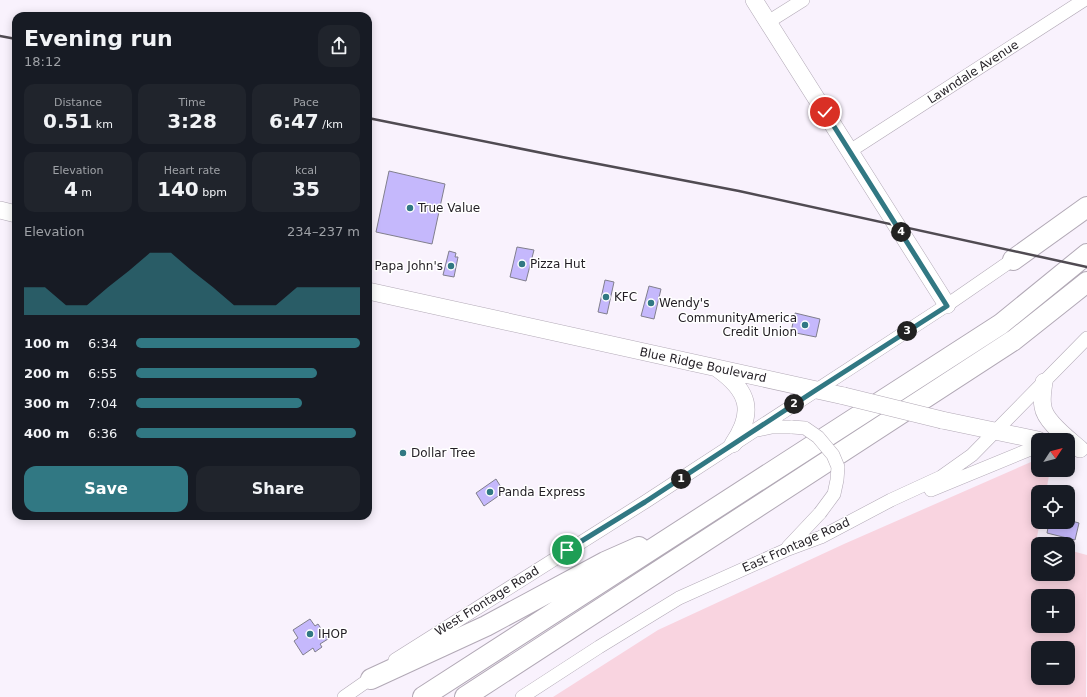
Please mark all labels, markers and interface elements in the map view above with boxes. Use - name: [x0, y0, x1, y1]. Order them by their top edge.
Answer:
- button: share: [318, 25, 360, 67]
- text: Evening run: [24, 26, 173, 51]
- street label: Lawndale Avenue: [925, 37, 1021, 107]
- text: 18:12: [24, 54, 61, 69]
- pin: [808, 95, 842, 129]
- text: Distance: [54, 96, 102, 109]
- text: Time: [179, 96, 205, 109]
- text: Pace: [293, 96, 319, 109]
- icon: check: [814, 101, 836, 123]
- text: 0.51: [43, 109, 92, 133]
- text: 3:28: [167, 109, 217, 133]
- text: 6:47: [269, 109, 319, 133]
- text: km: [92, 118, 113, 131]
- text: /km: [319, 118, 343, 131]
- text: Elevation: [52, 164, 104, 177]
- text: Heart rate: [164, 164, 220, 177]
- text: kcal: [295, 164, 317, 177]
- text: 4: [64, 177, 78, 201]
- text: 140: [157, 177, 199, 201]
- text: 35: [292, 177, 320, 201]
- text: m: [78, 186, 92, 199]
- text: bpm: [199, 186, 227, 199]
- place label: True Value: [417, 201, 480, 215]
- marker: True Value: [405, 203, 415, 213]
- pin: 4: [891, 222, 911, 242]
- text: Elevation: [24, 224, 84, 239]
- text: 234–237 m: [287, 224, 360, 239]
- text: 4: [897, 225, 905, 238]
- place label: Pizza Hut: [530, 257, 586, 271]
- place label: Papa John's: [375, 259, 443, 273]
- marker: Pizza Hut: [517, 259, 527, 269]
- marker: Papa John's: [446, 261, 456, 271]
- place label: KFC: [614, 290, 637, 304]
- marker: KFC: [601, 292, 611, 302]
- place label: Wendy's: [659, 296, 709, 310]
- marker: Wendy's: [646, 298, 656, 308]
- place label: CommunityAmerica Credit Union: [678, 311, 797, 339]
- marker: CommunityAmerica Credit Union: [800, 320, 810, 330]
- pin: 3: [897, 321, 917, 341]
- text: 3: [903, 324, 911, 337]
- text: 100 m: [24, 336, 69, 351]
- text: 6:34: [88, 336, 117, 351]
- street label: Blue Ridge Boulevard: [638, 345, 768, 385]
- text: 200 m: [24, 366, 69, 381]
- text: 6:55: [88, 366, 117, 381]
- pin: 2: [784, 394, 804, 414]
- text: 300 m: [24, 396, 69, 411]
- text: 7:04: [88, 396, 117, 411]
- text: 2: [790, 397, 798, 410]
- text: 400 m: [24, 426, 69, 441]
- text: 6:36: [88, 426, 117, 441]
- north arrow: [1031, 433, 1075, 477]
- map controls: [1031, 433, 1075, 685]
- place label: Dollar Tree: [411, 446, 475, 460]
- marker: Dollar Tree: [398, 448, 408, 458]
- button: Save: [24, 466, 188, 512]
- button: Share: [196, 466, 360, 512]
- pin: 1: [671, 469, 691, 489]
- text: 1: [677, 472, 685, 485]
- place label: Panda Express: [498, 485, 585, 499]
- button: locate: [1031, 485, 1075, 529]
- marker: Panda Express: [485, 487, 495, 497]
- street label: East Frontage Road: [740, 515, 852, 575]
- pin: [550, 533, 584, 567]
- button: layers: [1031, 537, 1075, 581]
- icon: arrive: [556, 539, 578, 561]
- street label: West Frontage Road: [432, 563, 542, 639]
- button: +: [1031, 589, 1075, 633]
- place label: IHOP: [318, 627, 347, 641]
- marker: IHOP: [305, 629, 315, 639]
- button: −: [1031, 641, 1075, 685]

